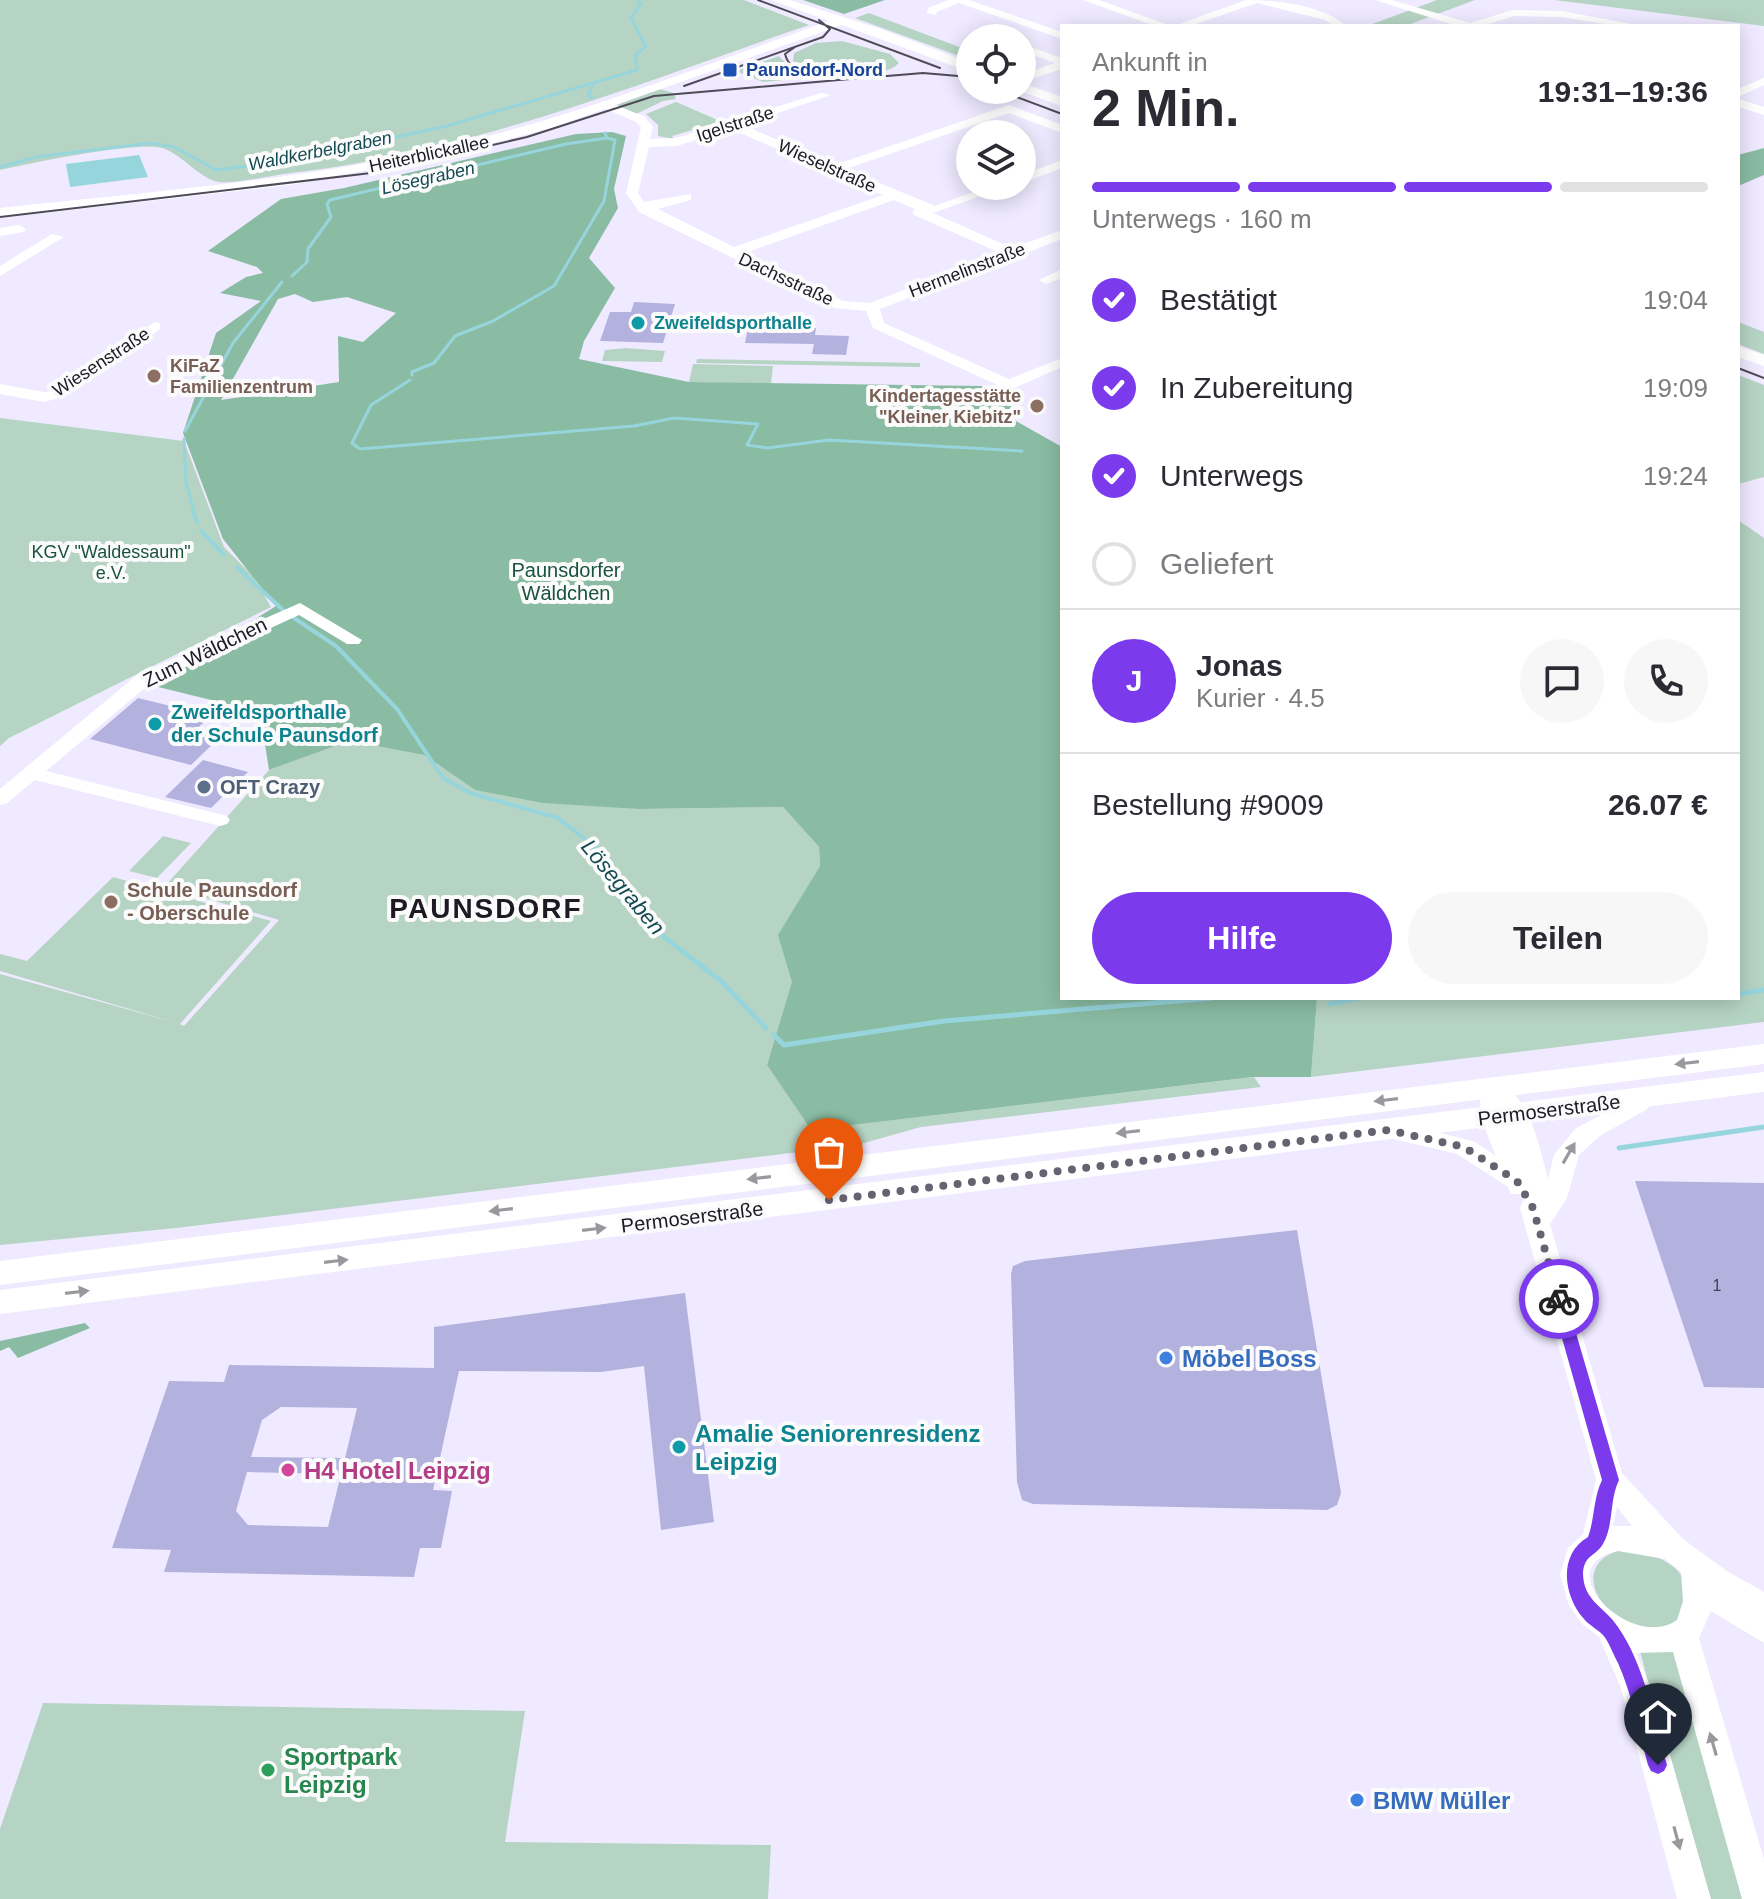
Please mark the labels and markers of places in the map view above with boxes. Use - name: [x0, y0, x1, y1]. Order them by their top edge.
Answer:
- place label: Paunsdorf-Nord: [746, 60, 883, 80]
- marker: Paunsdorf-Nord: [721, 61, 739, 79]
- place label: Zweifeldsporthalle: [654, 313, 812, 333]
- marker: Zweifeldsporthalle: [629, 314, 647, 332]
- place label: KiFaZ Familienzentrum: [170, 356, 313, 397]
- marker: KiFaZ Familienzentrum: [145, 367, 163, 385]
- place label: Kindertagesstätte "Kleiner Kiebitz": [869, 386, 1021, 427]
- marker: Kindertagesstätte "Kleiner Kiebitz": [1028, 397, 1046, 415]
- place label: Zweifeldsporthalle der Schule Paunsdorf: [171, 701, 378, 746]
- marker: Zweifeldsporthalle der Schule Paunsdorf: [146, 715, 164, 733]
- place label: OFT Crazy: [220, 776, 321, 798]
- marker: OFT Crazy: [195, 778, 213, 796]
- place label: Schule Paunsdorf - Oberschule: [127, 879, 297, 924]
- marker: Schule Paunsdorf - Oberschule: [102, 893, 120, 911]
- pin: [795, 1118, 863, 1200]
- place label: Möbel Boss: [1182, 1345, 1317, 1372]
- marker: Möbel Boss: [1157, 1349, 1175, 1367]
- place label: Amalie Seniorenresidenz Leipzig: [695, 1420, 980, 1475]
- marker: Amalie Seniorenresidenz Leipzig: [670, 1438, 688, 1456]
- place label: H4 Hotel Leipzig: [304, 1457, 491, 1484]
- marker: H4 Hotel Leipzig: [279, 1461, 297, 1479]
- pin: [1624, 1683, 1692, 1765]
- place label: Sportpark Leipzig: [284, 1743, 398, 1798]
- marker: Sportpark Leipzig: [259, 1761, 277, 1779]
- place label: BMW Müller: [1373, 1787, 1510, 1814]
- marker: BMW Müller: [1348, 1791, 1366, 1809]

